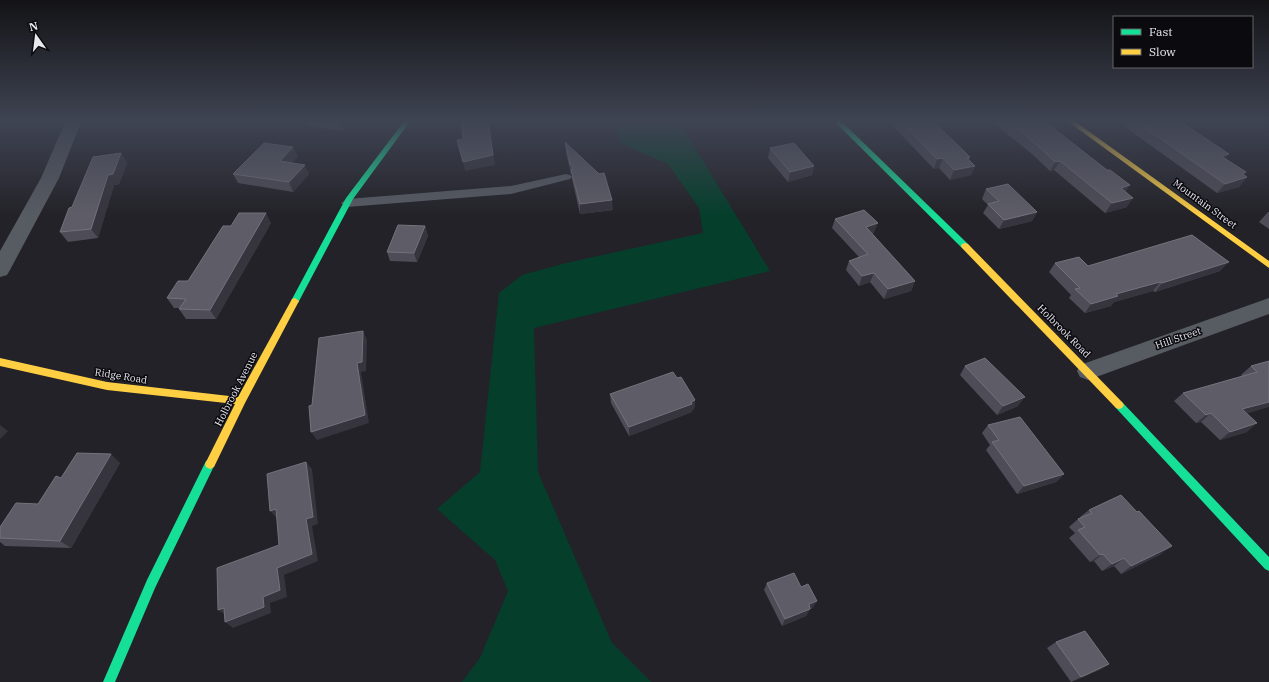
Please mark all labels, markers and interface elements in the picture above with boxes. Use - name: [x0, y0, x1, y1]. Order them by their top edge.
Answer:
- north arrow: [16, 16, 56, 56]
- legend: [1113, 16, 1253, 68]
- text: N: [28, 18, 40, 34]
- text: Fast: [1149, 24, 1173, 39]
- text: Slow: [1149, 44, 1176, 59]
- street label: Mountain Street: [1170, 176, 1240, 232]
- street label: Holbrook Road: [1035, 302, 1093, 360]
- street label: Hill Street: [1153, 324, 1203, 352]
- street label: Holbrook Avenue: [212, 350, 260, 428]
- street label: Ridge Road: [94, 365, 148, 387]

